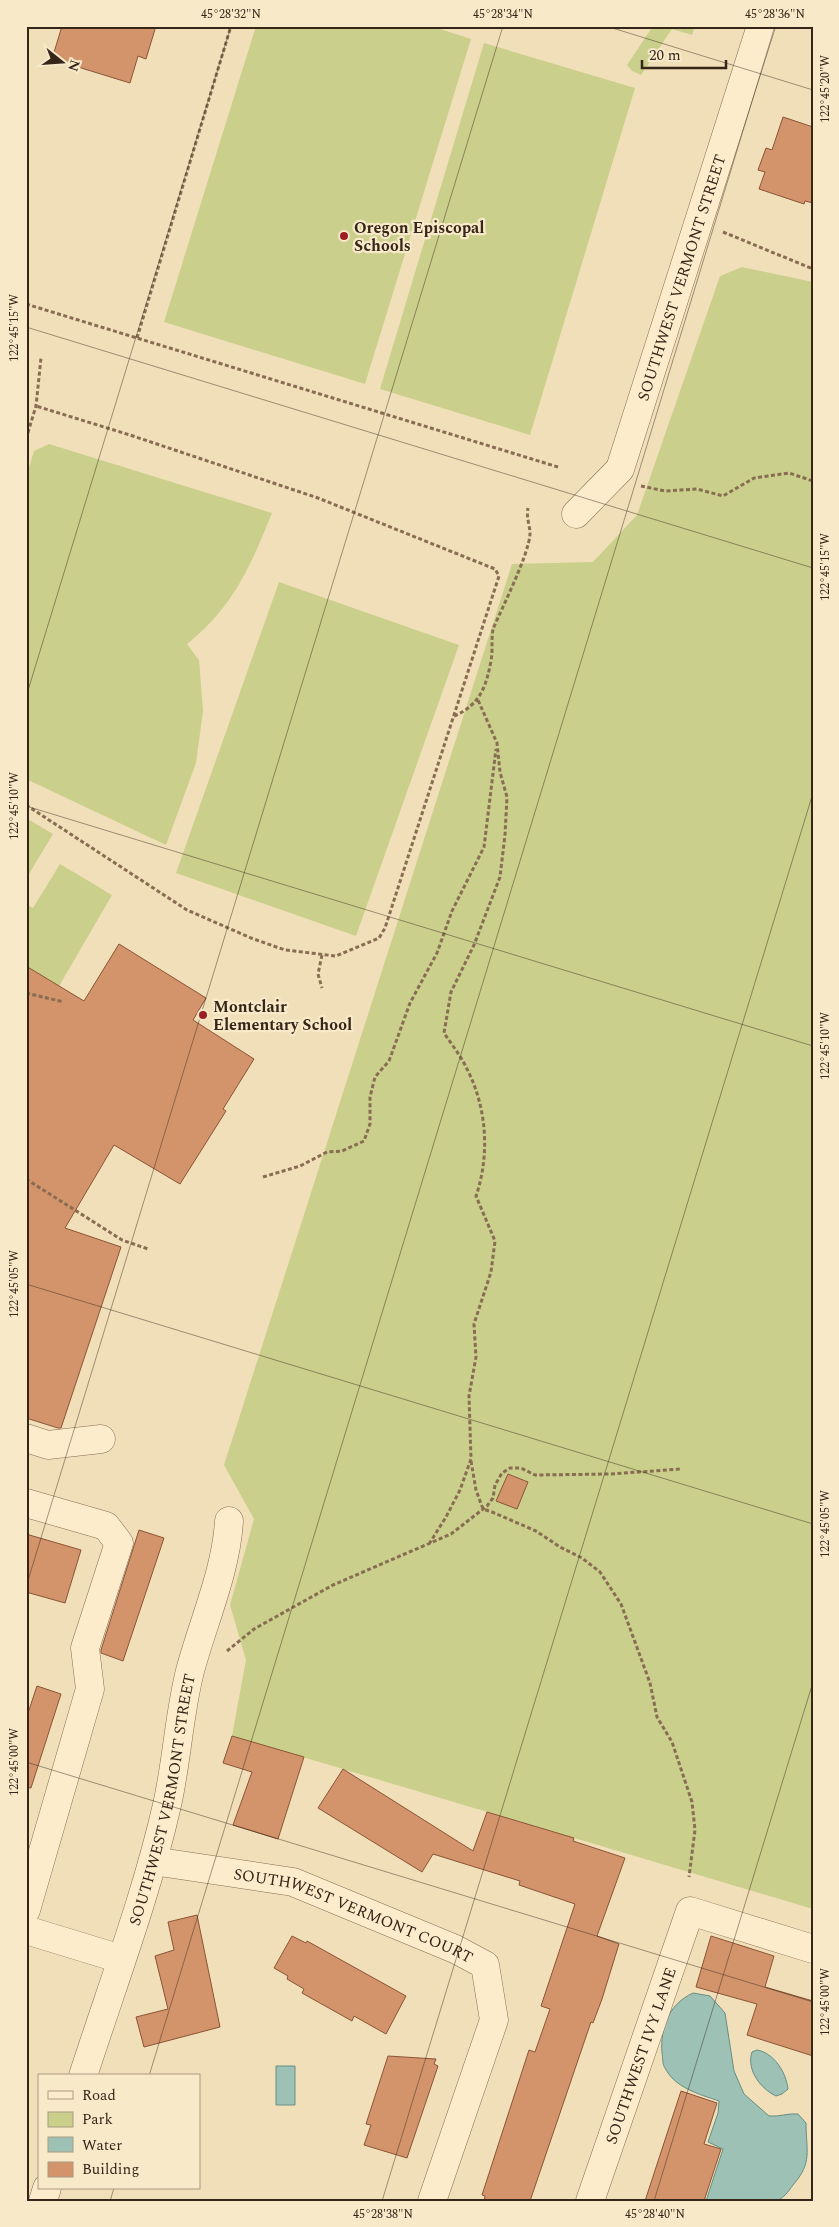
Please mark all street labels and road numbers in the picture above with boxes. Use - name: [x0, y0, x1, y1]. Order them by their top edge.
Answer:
- street label: SOUTHWEST VERMONT STREET: [631, 151, 733, 404]
- street label: SOUTHWEST VERMONT STREET: [123, 1671, 202, 1929]
- street label: SOUTHWEST VERMONT COURT: [232, 1862, 478, 1970]
- street label: SOUTHWEST IVY LANE: [600, 1964, 683, 2147]

